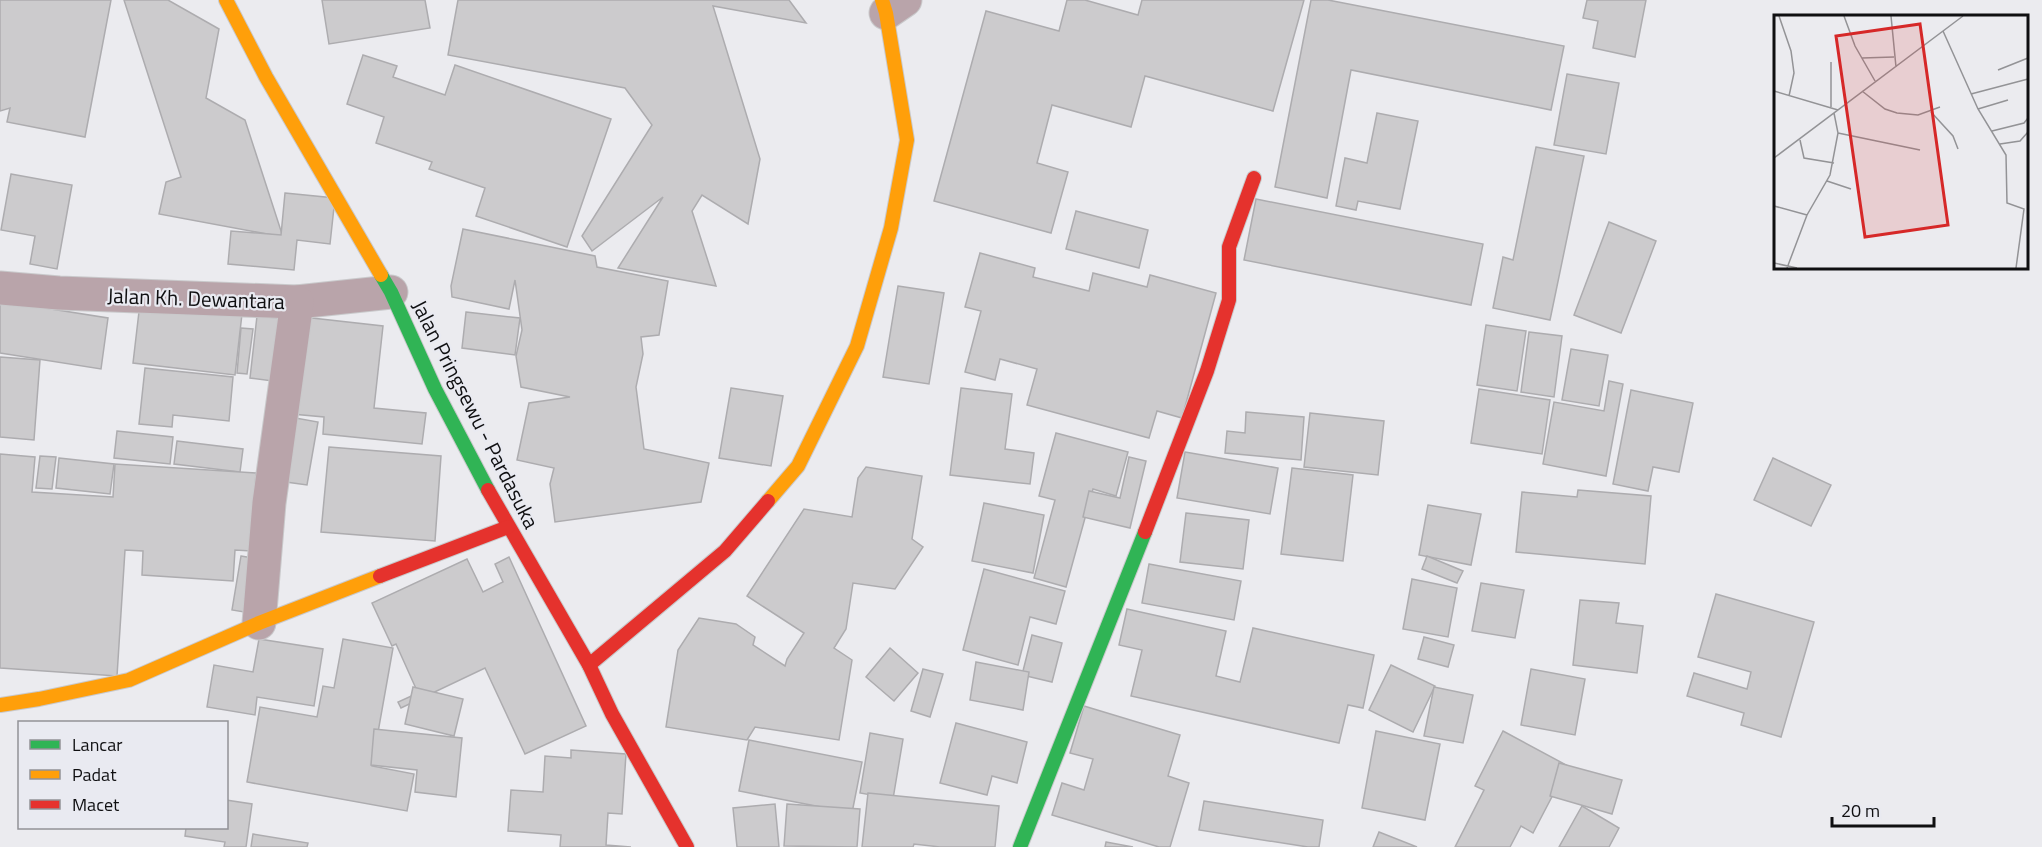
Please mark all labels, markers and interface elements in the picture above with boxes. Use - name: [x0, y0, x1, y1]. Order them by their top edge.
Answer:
- inset map: [1774, 15, 2027, 268]
- street label: Jalan Kh. Dewantara: [107, 279, 286, 317]
- street label: Jalan Pringsewu - Pardasuka: [404, 294, 548, 534]
- legend: [18, 721, 228, 829]
- text: Lancar: [72, 731, 122, 758]
- text: Padat: [72, 761, 117, 788]
- scale bar: [1832, 790, 1934, 828]
- text: Macet: [72, 791, 120, 818]
- text: 20 m: [1841, 797, 1880, 824]

